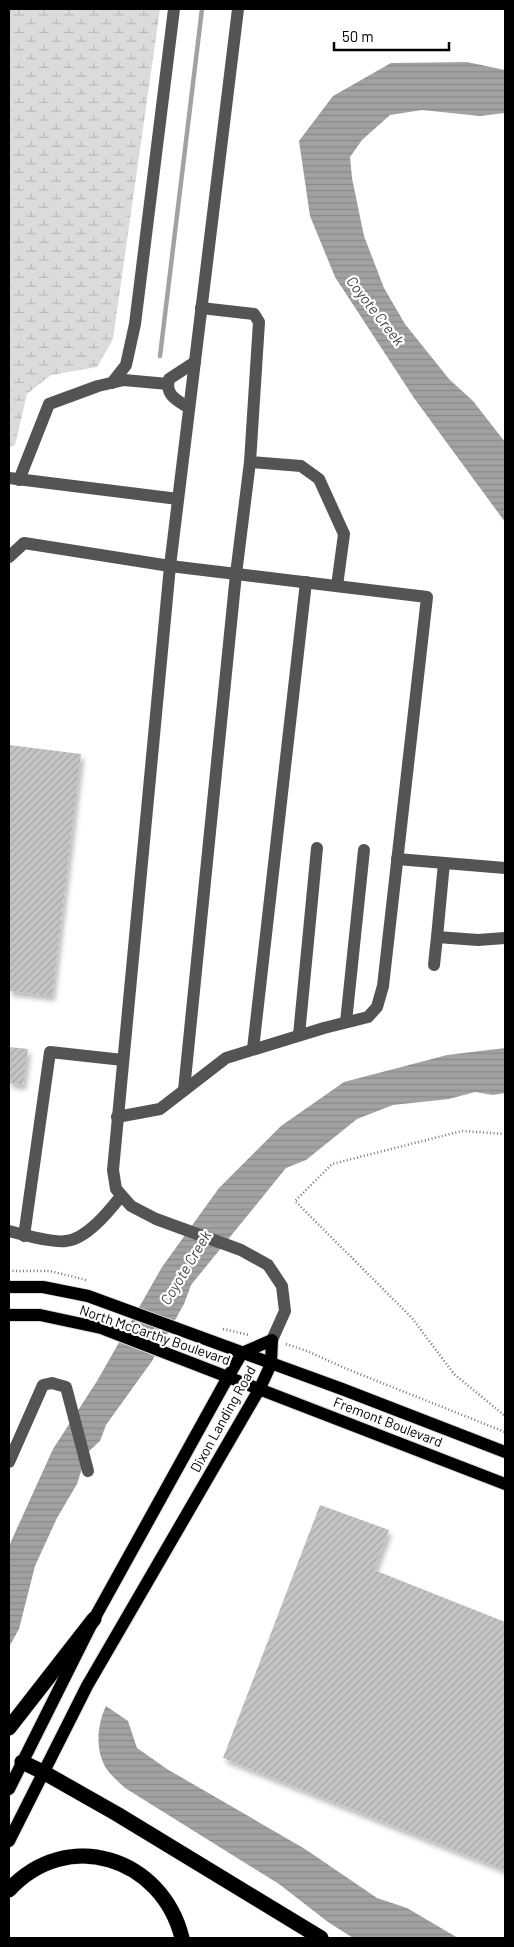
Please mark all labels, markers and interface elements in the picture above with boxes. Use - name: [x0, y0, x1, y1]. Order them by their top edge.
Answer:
- scale bar: [334, 20, 449, 52]
- text: 50 m: [342, 27, 374, 45]
- water label: Coyote Creek: [343, 272, 409, 349]
- water label: Coyote Creek: [156, 1227, 215, 1308]
- street label: North McCarthy Boulevard: [77, 1301, 233, 1368]
- street label: Dixon Landing Road: [186, 1363, 259, 1475]
- street label: Fremont Boulevard: [331, 1393, 445, 1450]

